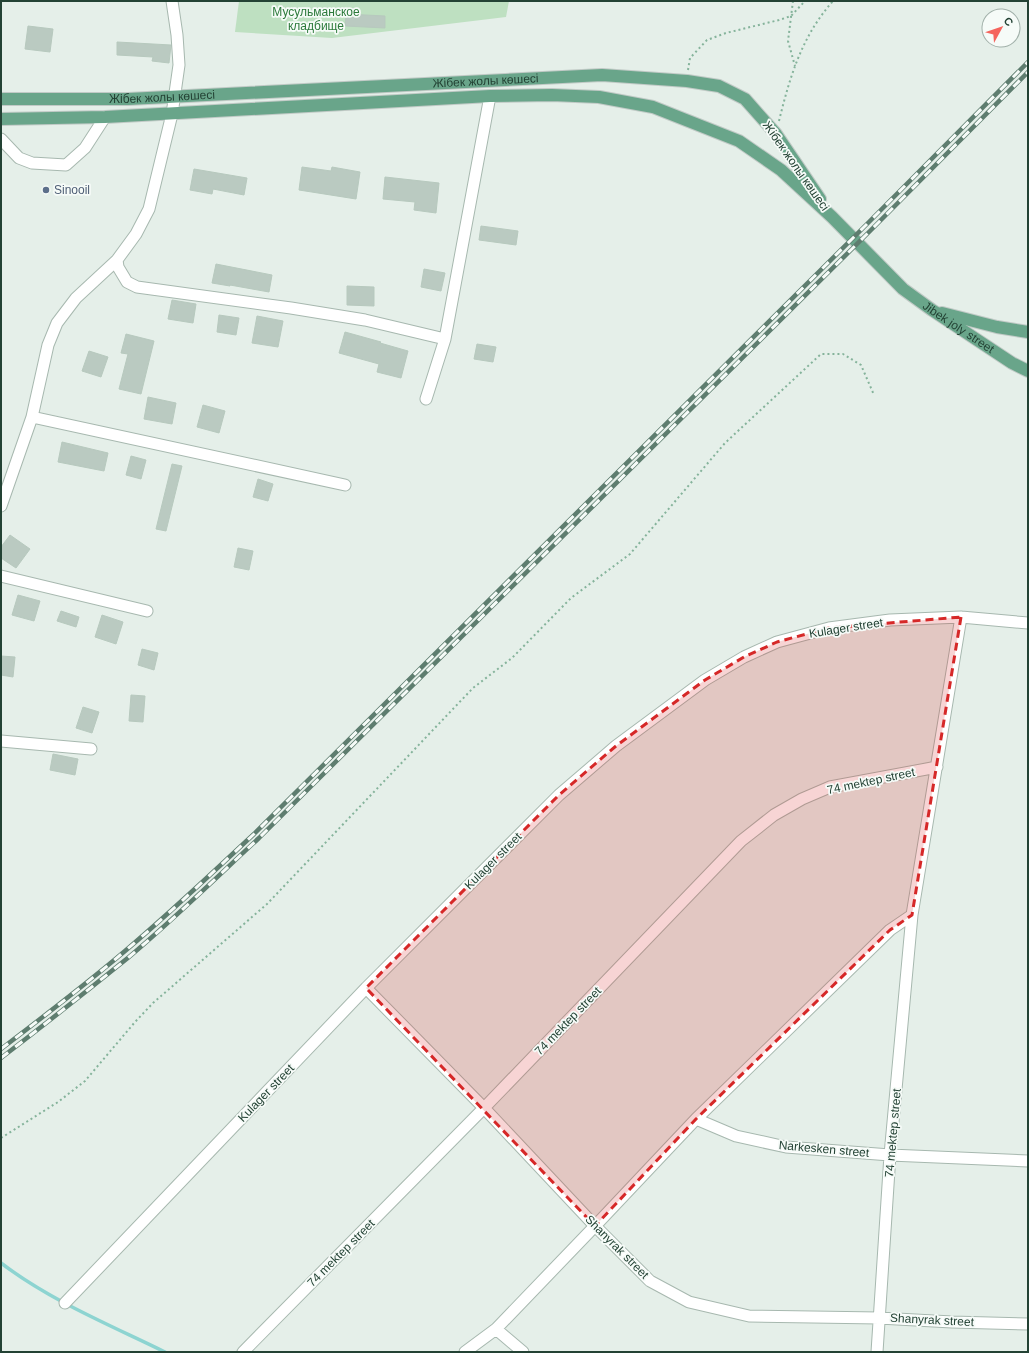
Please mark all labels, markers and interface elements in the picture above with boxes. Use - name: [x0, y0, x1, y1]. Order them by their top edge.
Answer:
- park label: Мусульманское кладбище: [272, 5, 360, 33]
- north arrow: [981, 8, 1021, 48]
- text: С: [1002, 15, 1016, 29]
- street label: Жібек жолы көшесі: [432, 71, 539, 91]
- street label: Жібек жолы көшесі: [109, 88, 215, 106]
- street label: Жібек жолы көшесі: [760, 119, 832, 213]
- place label: Sinooil: [54, 183, 90, 197]
- marker: Sinooil: [41, 185, 51, 195]
- street label: Jibek joly street: [920, 299, 997, 357]
- street label: Kulager street: [808, 615, 885, 641]
- street label: 74 mektep street: [826, 765, 917, 797]
- street label: Kulager street: [462, 829, 525, 892]
- street label: 74 mektep street: [532, 984, 605, 1058]
- street label: Kulager street: [235, 1061, 297, 1125]
- street label: 74 mektep street: [882, 1087, 904, 1178]
- street label: Narkesken street: [778, 1138, 870, 1160]
- street label: Shanyrak street: [582, 1212, 652, 1282]
- street label: 74 mektep street: [304, 1216, 378, 1290]
- street label: Shanyrak street: [890, 1311, 975, 1329]

